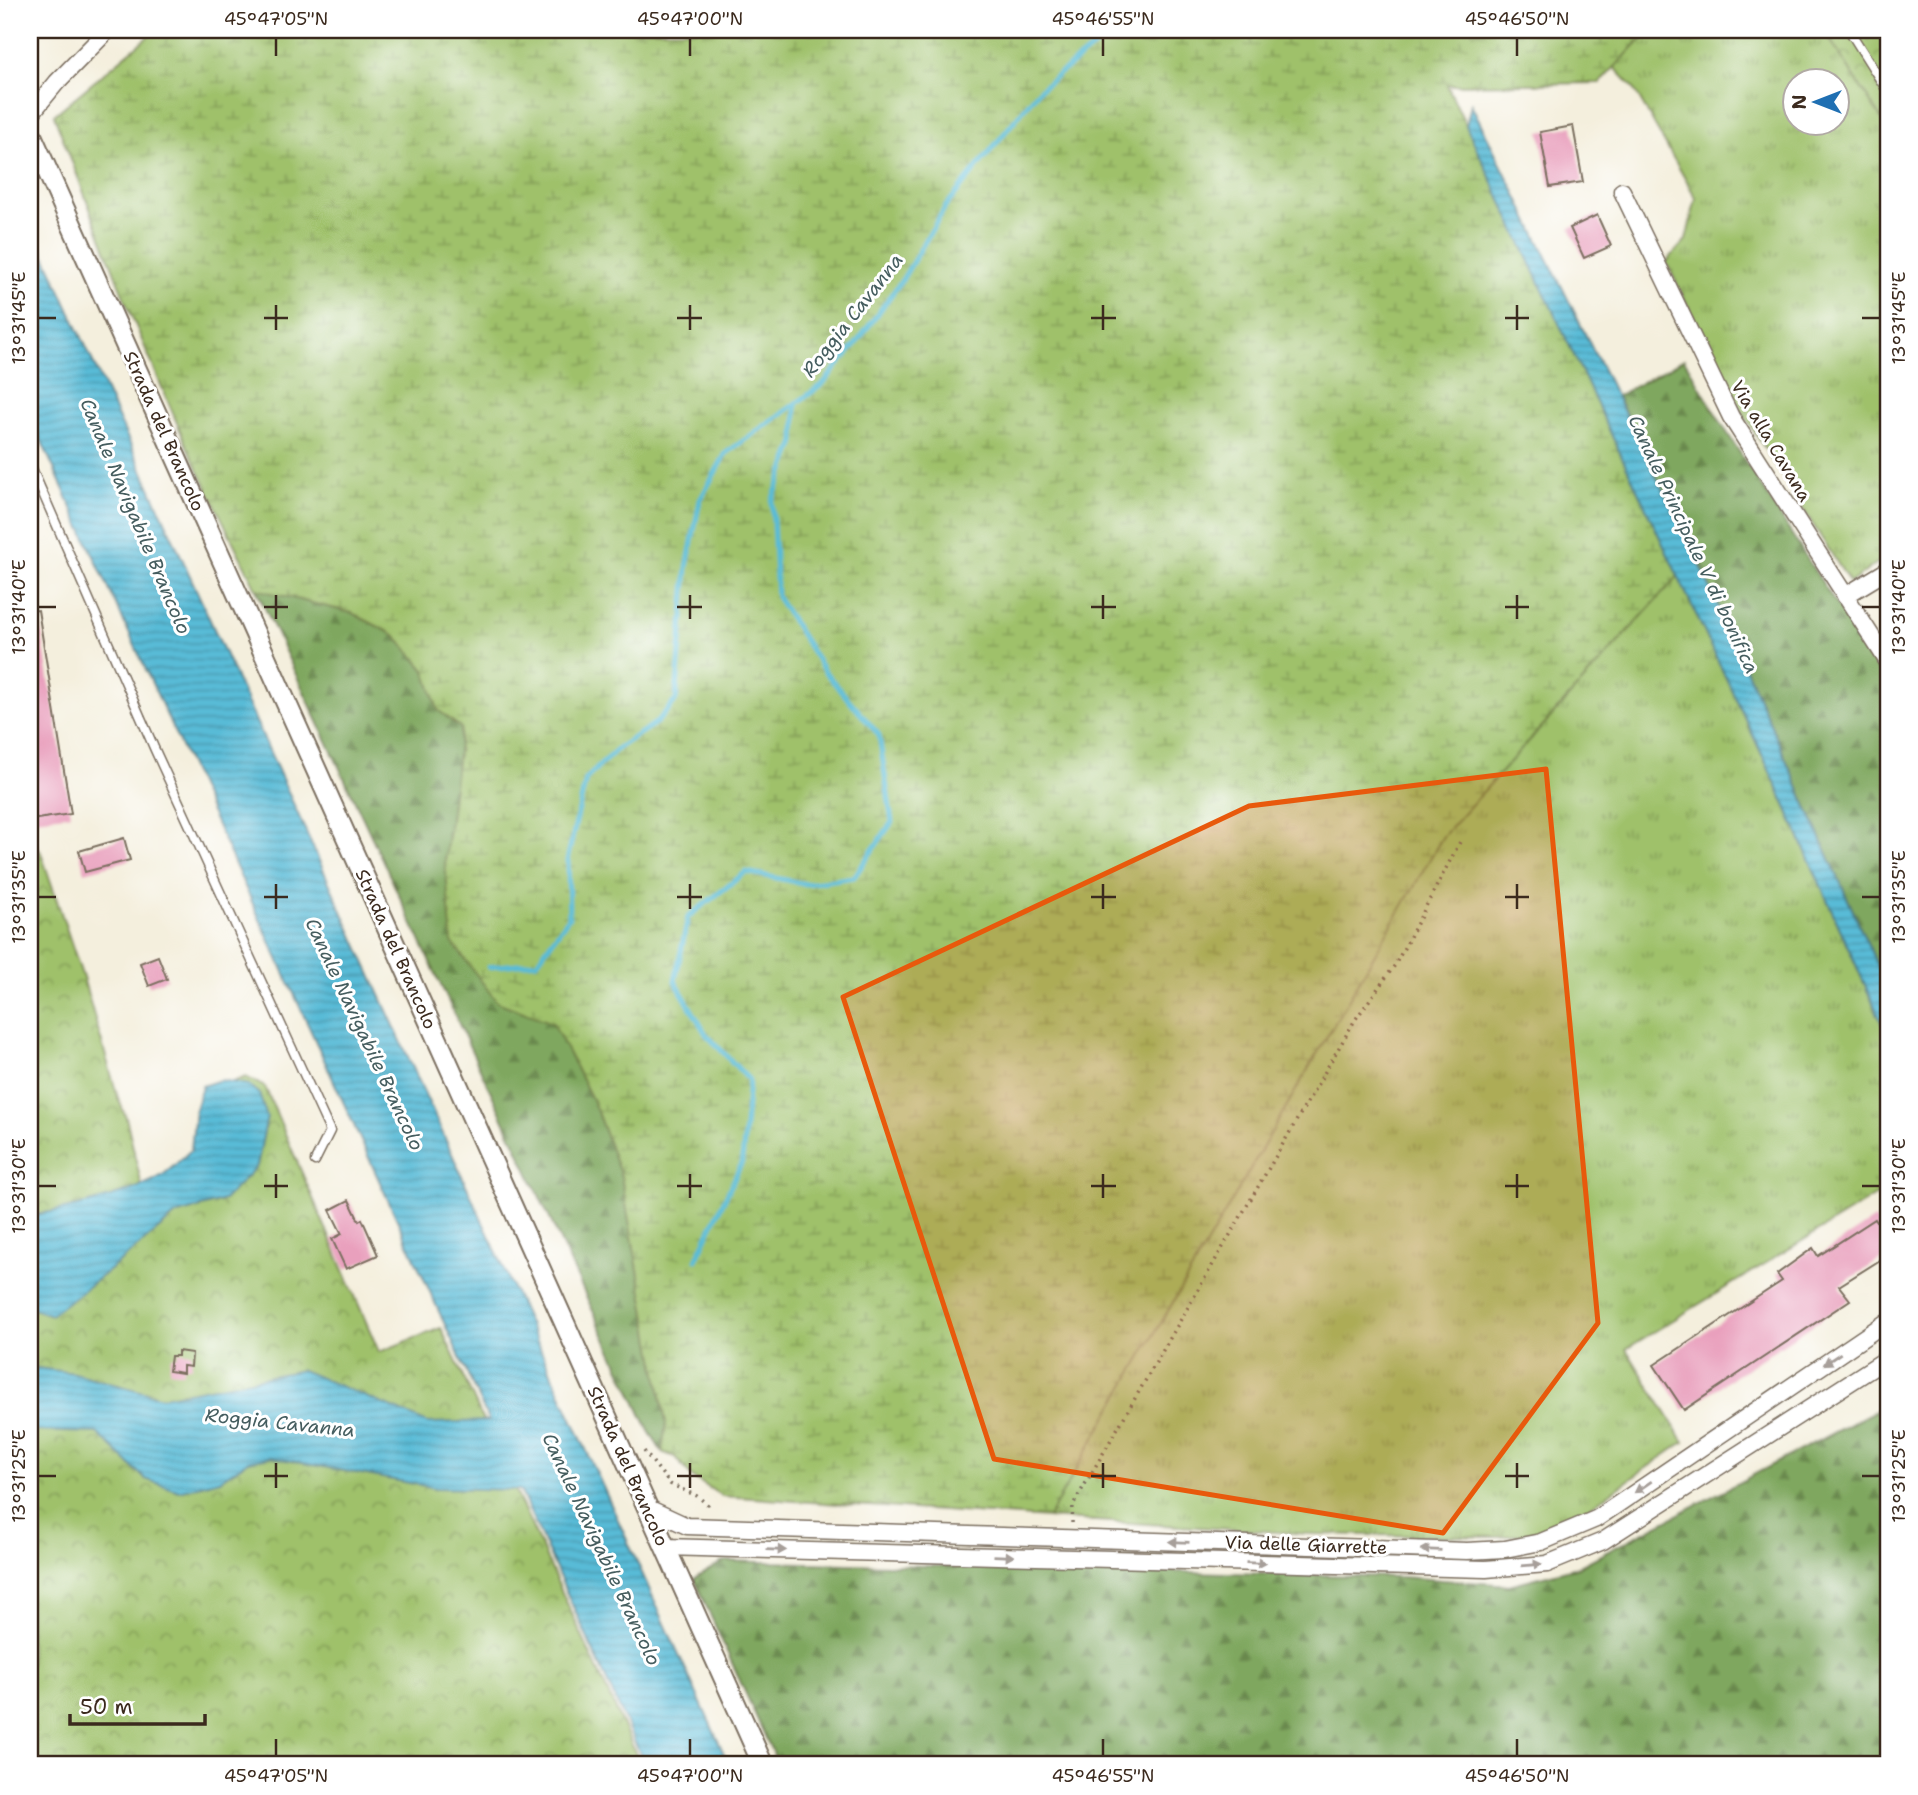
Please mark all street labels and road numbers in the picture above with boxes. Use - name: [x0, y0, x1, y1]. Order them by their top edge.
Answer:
- street label: Strada del Brancolo: [118, 347, 210, 515]
- street label: Via alla Cavana: [1725, 376, 1817, 506]
- street label: Strada del Brancolo: [350, 865, 442, 1033]
- street label: Strada del Brancolo: [582, 1382, 674, 1550]
- street label: Via delle Giarrette: [1224, 1530, 1388, 1560]

